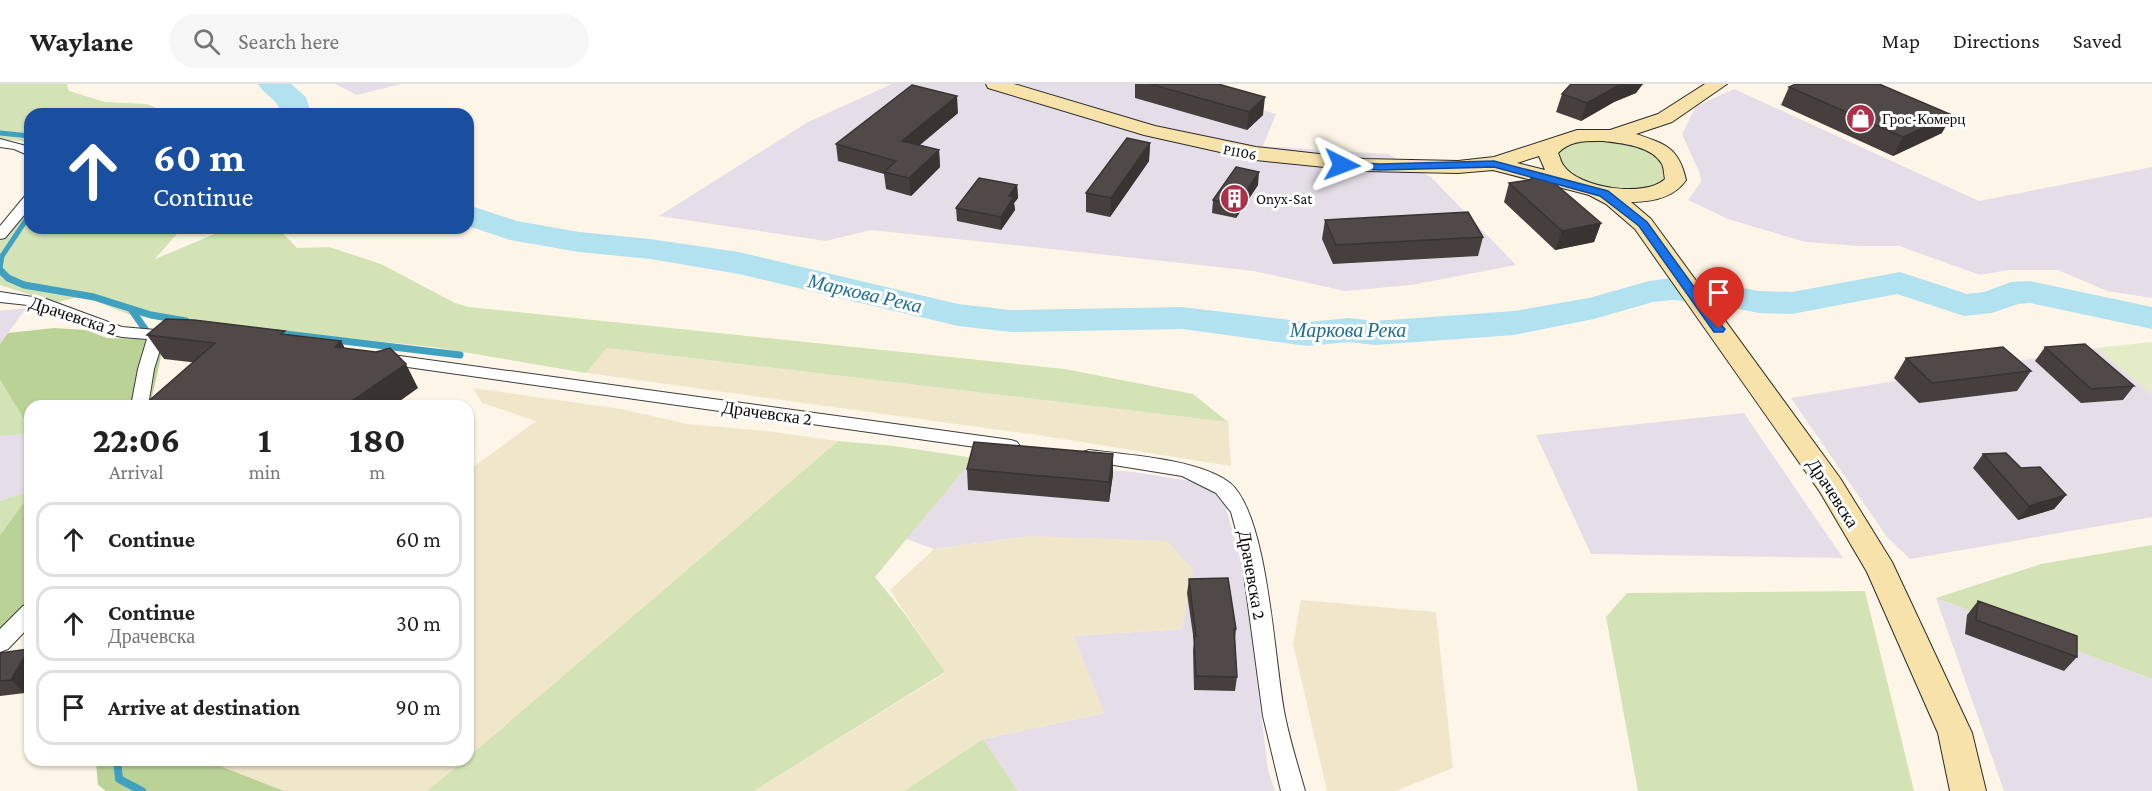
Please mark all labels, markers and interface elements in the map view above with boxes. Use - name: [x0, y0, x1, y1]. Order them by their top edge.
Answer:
- search box: [169, 14, 589, 68]
- icon: search: [190, 25, 223, 58]
- text: Waylane: [30, 26, 133, 57]
- text: Search here: [238, 29, 339, 54]
- text: Map: [1882, 29, 1920, 53]
- text: Directions: [1953, 29, 2040, 53]
- text: Saved: [2073, 29, 2122, 53]
- shop icon: Грос-Комерц: [1845, 103, 1877, 135]
- place label: Грос-Комерц: [1882, 111, 1965, 127]
- icon: ahead: [54, 132, 132, 210]
- text: 60 m: [153, 133, 245, 180]
- position arrow: [1310, 133, 1374, 197]
- street label: P1106: [1222, 141, 1258, 163]
- text: Continue: [153, 182, 253, 212]
- building icon: Onyx-Sat: [1219, 183, 1251, 215]
- place label: Onyx-Sat: [1256, 191, 1313, 208]
- pin: [1693, 267, 1744, 329]
- water label: Маркова Река: [805, 269, 924, 318]
- icon: arrive: [1702, 276, 1735, 309]
- street label: Драчевска 2: [27, 293, 119, 339]
- water label: Маркова Река: [1289, 319, 1406, 342]
- street label: Драчевска 2: [721, 397, 813, 429]
- text: 22:06: [92, 420, 180, 460]
- text: 1: [258, 420, 271, 460]
- text: 180: [349, 420, 406, 460]
- street label: Драчевска: [1803, 455, 1863, 531]
- text: Arrival: [109, 461, 164, 483]
- text: min: [249, 461, 281, 483]
- text: m: [369, 461, 385, 483]
- icon: ahead: [57, 523, 90, 556]
- text: Continue: [108, 527, 195, 552]
- text: 60 m: [396, 527, 441, 552]
- street label: Драчевска 2: [1234, 529, 1270, 621]
- text: Continue: [108, 600, 195, 625]
- icon: ahead: [57, 607, 90, 640]
- text: 30 m: [396, 611, 441, 636]
- text: Драчевска: [108, 625, 195, 647]
- icon: arrive: [57, 691, 90, 724]
- text: Arrive at destination: [108, 695, 300, 720]
- text: 90 m: [396, 695, 441, 720]

